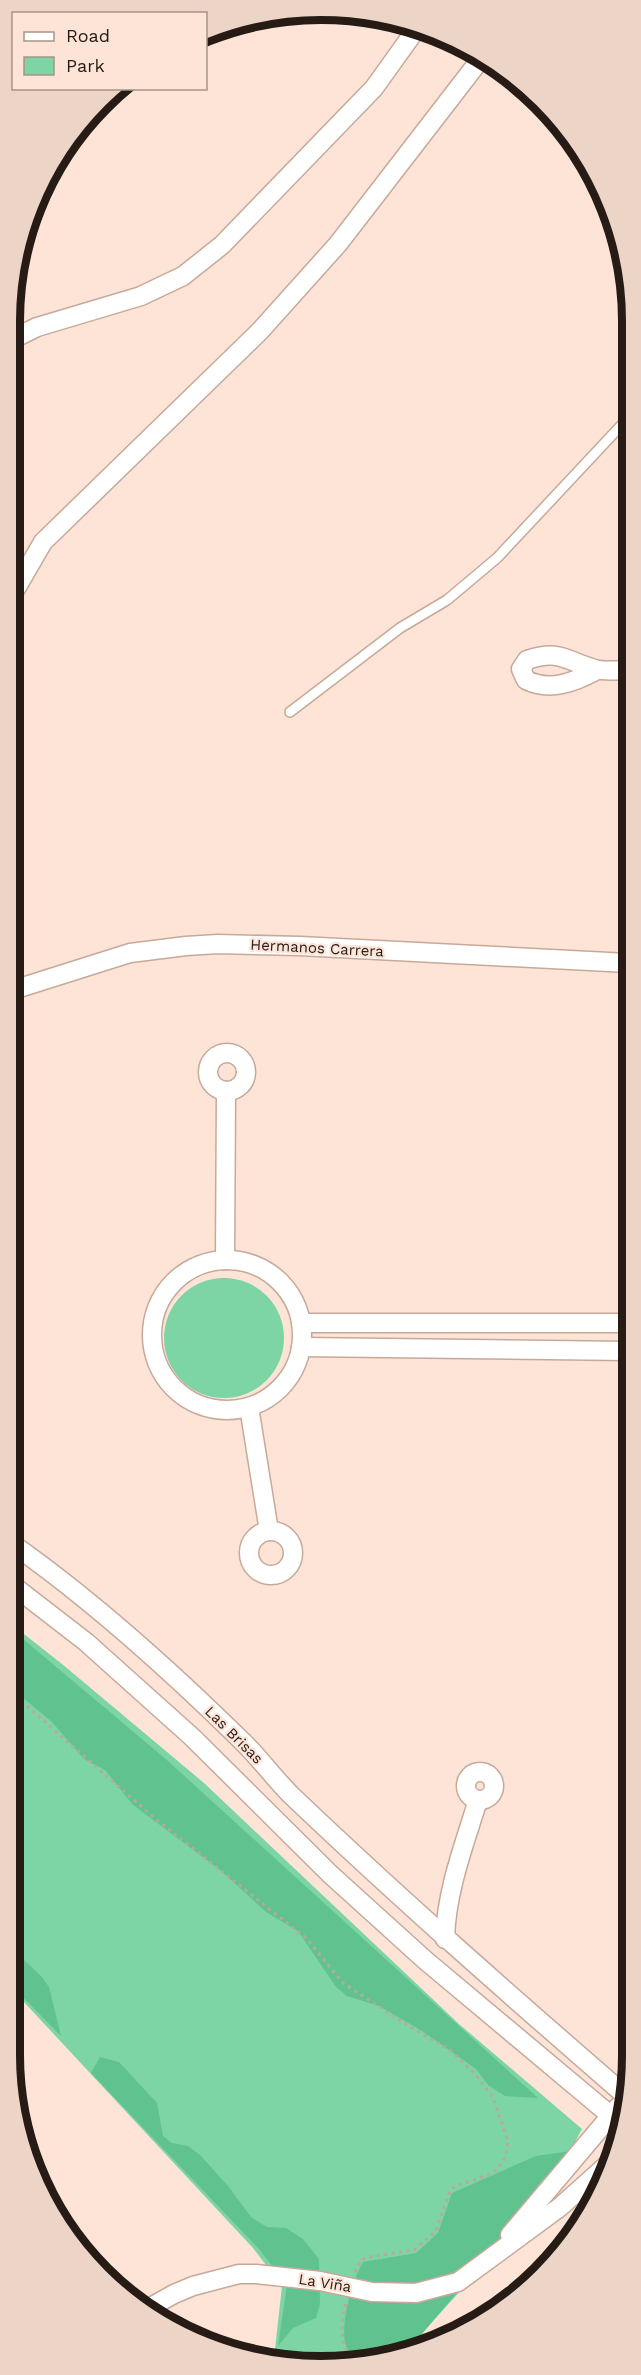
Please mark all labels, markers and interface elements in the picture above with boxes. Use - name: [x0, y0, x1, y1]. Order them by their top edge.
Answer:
- legend: [12, 12, 207, 90]
- text: Road: [66, 25, 110, 46]
- text: Park: [66, 55, 105, 76]
- street label: Hermanos Carrera: [250, 936, 385, 961]
- street label: Las Brisas: [201, 1702, 267, 1768]
- street label: La Viña: [297, 2270, 353, 2296]

